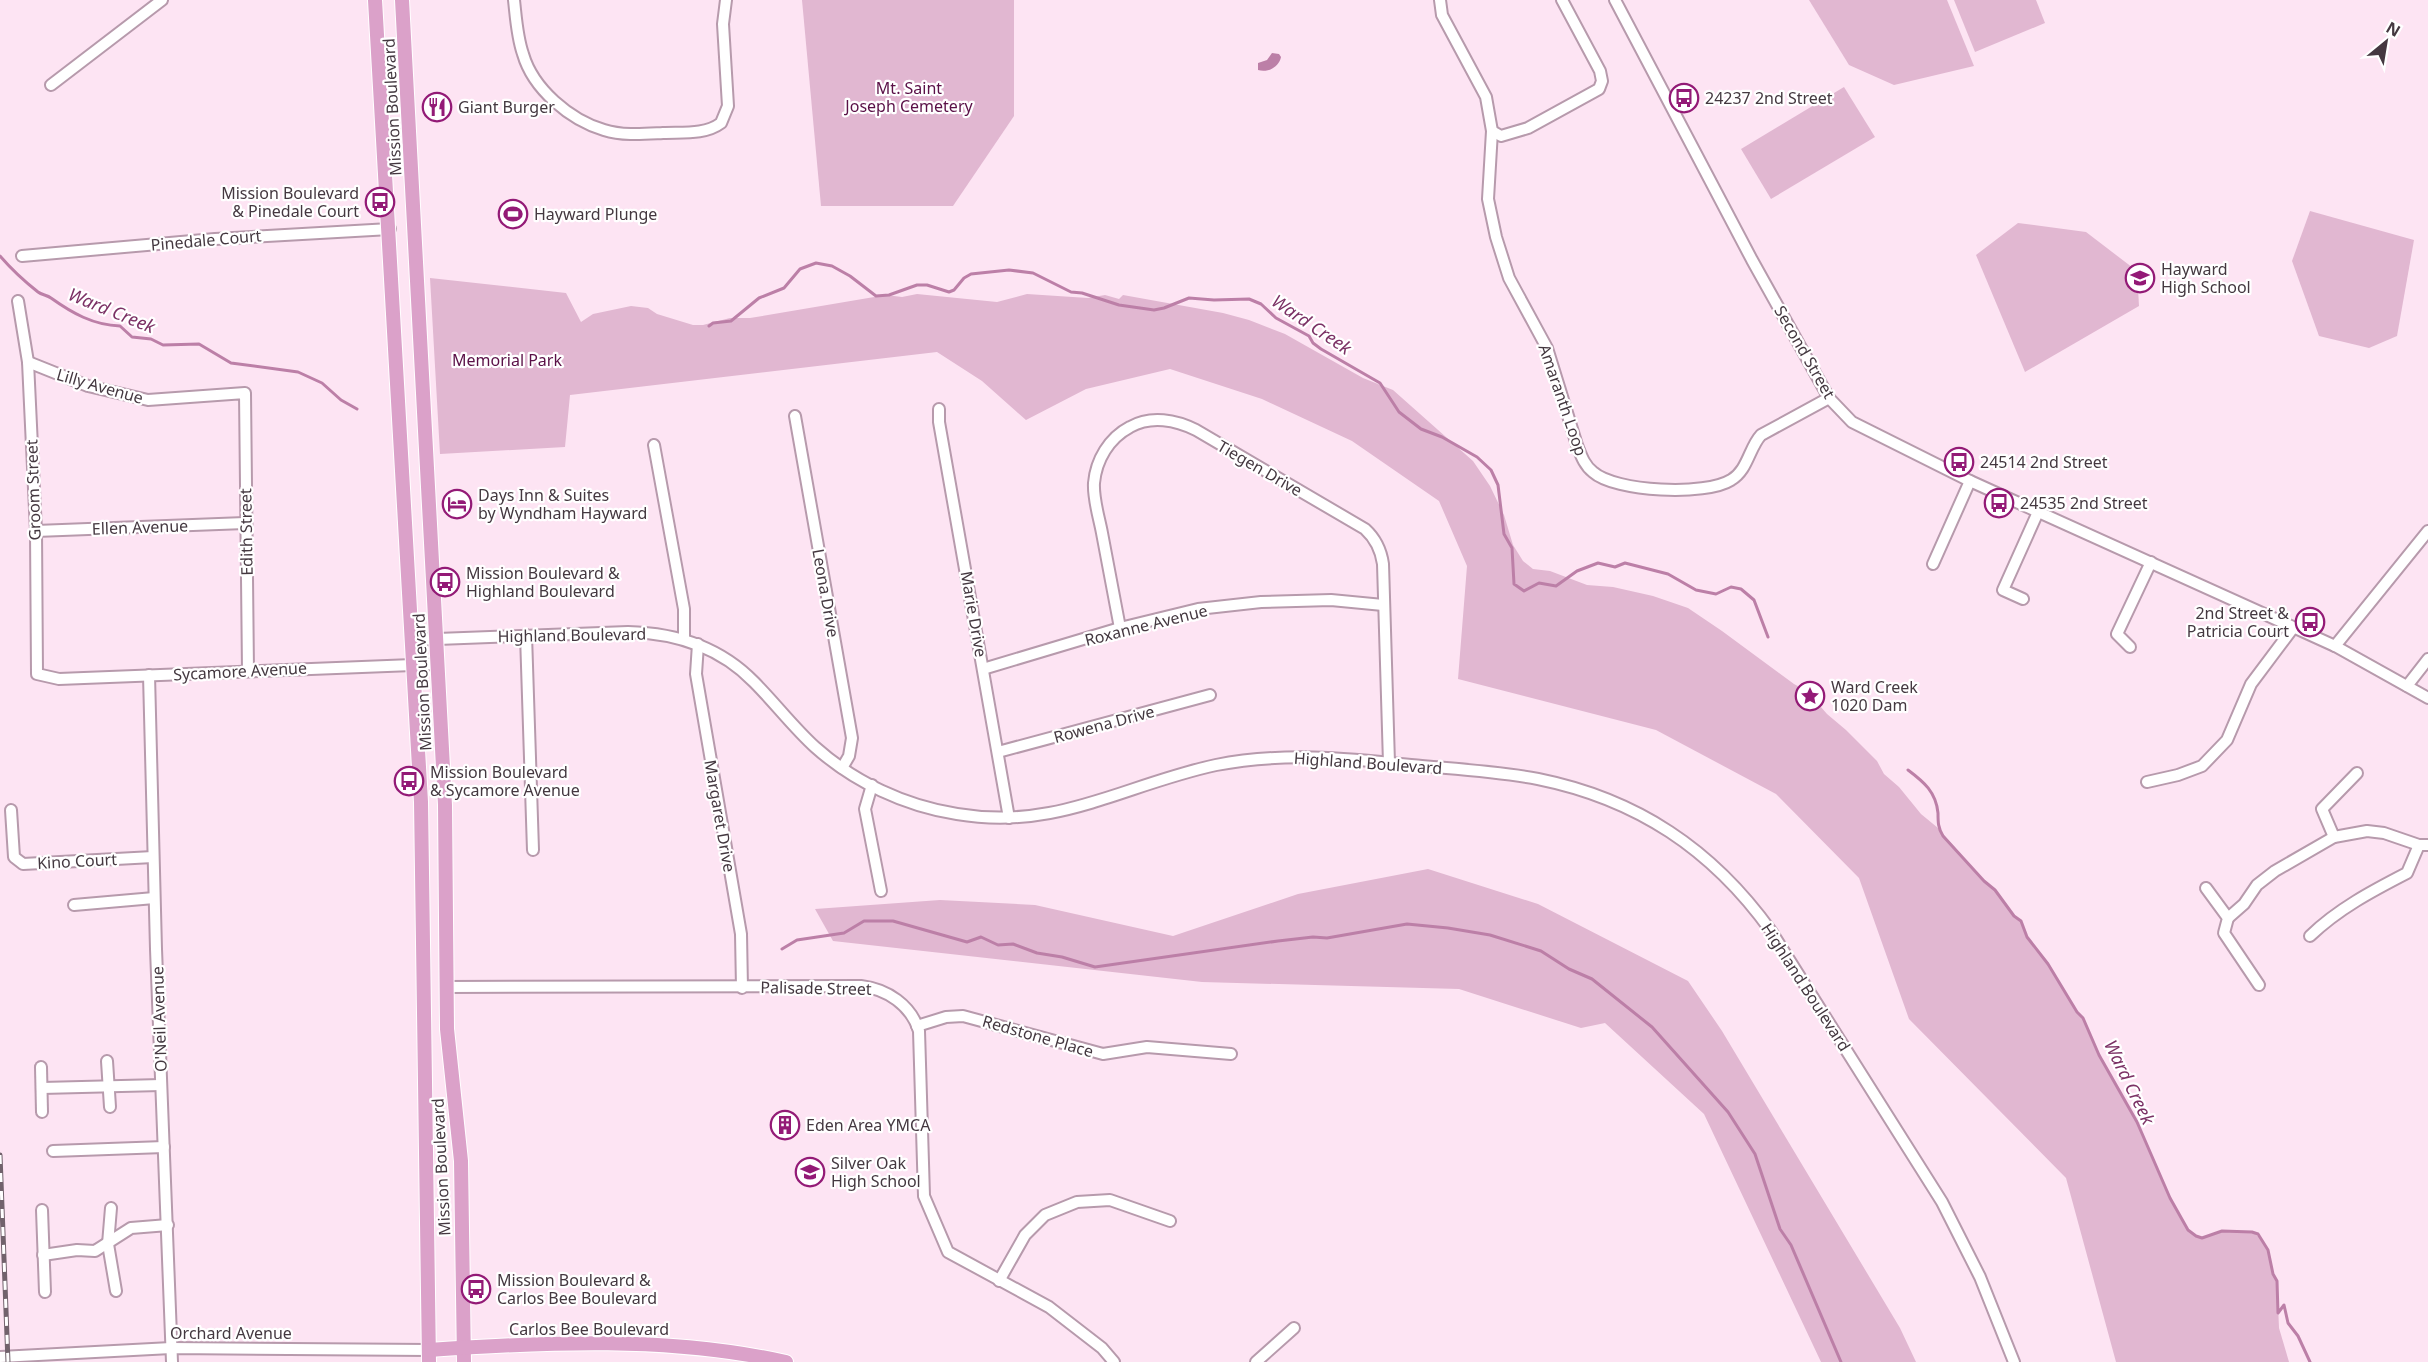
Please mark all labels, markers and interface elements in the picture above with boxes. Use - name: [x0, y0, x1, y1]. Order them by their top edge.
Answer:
- north arrow: [2356, 12, 2416, 72]
- text: N: [2382, 16, 2405, 42]
- street label: Mission Boulevard: [377, 38, 407, 176]
- park label: Mt. Saint Joseph Cemetery: [843, 77, 973, 117]
- bus stop icon: 24237 2nd Street: [1668, 82, 1700, 114]
- place label: 24237 2nd Street: [1705, 87, 1833, 109]
- restaurant icon: Giant Burger: [421, 91, 453, 123]
- place label: Giant Burger: [458, 96, 555, 118]
- place label: Mission Boulevard & Pinedale Court: [221, 182, 359, 222]
- bus stop icon: Mission Boulevard & Pinedale Court: [364, 186, 396, 218]
- sports icon: Hayward Plunge: [497, 198, 529, 230]
- place label: Hayward Plunge: [534, 203, 657, 225]
- street label: Pinedale Court: [150, 224, 262, 256]
- place label: Hayward High School: [2161, 258, 2251, 298]
- school or university icon: Hayward High School: [2124, 262, 2156, 294]
- water label: Ward Creek: [65, 282, 160, 339]
- water label: Ward Creek: [1267, 288, 1358, 360]
- street label: Second Street: [1770, 302, 1841, 403]
- street label: Amaranth Loop: [1534, 341, 1592, 459]
- park label: Memorial Park: [452, 349, 562, 371]
- street label: Lilly Avenue: [54, 363, 146, 409]
- street label: Tiegen Drive: [1214, 435, 1306, 501]
- street label: Groom Street: [20, 439, 46, 541]
- bus stop icon: 24514 2nd Street: [1943, 446, 1975, 478]
- place label: 24514 2nd Street: [1980, 451, 2108, 473]
- place label: Days Inn & Suites by Wyndham Hayward: [478, 484, 647, 524]
- bus stop icon: 24535 2nd Street: [1983, 487, 2015, 519]
- street label: Edith Street: [234, 488, 258, 576]
- hotel icon: Days Inn & Suites by Wyndham Hayward: [441, 488, 473, 520]
- place label: 24535 2nd Street: [2020, 492, 2148, 514]
- street label: Ellen Avenue: [91, 514, 189, 540]
- street label: Leona Drive: [807, 547, 845, 639]
- place label: Mission Boulevard & Highland Boulevard: [466, 562, 620, 602]
- bus stop icon: Mission Boulevard & Highland Boulevard: [429, 566, 461, 598]
- street label: Marie Drive: [956, 569, 992, 659]
- street label: Roxanne Avenue: [1082, 599, 1210, 651]
- place label: 2nd Street & Patricia Court: [2187, 602, 2289, 642]
- bus stop icon: 2nd Street & Patricia Court: [2294, 606, 2326, 638]
- street label: Mission Boulevard: [407, 613, 437, 751]
- street label: Highland Boulevard: [497, 623, 647, 647]
- street label: Sycamore Avenue: [173, 657, 307, 685]
- place label: Ward Creek 1020 Dam: [1831, 676, 1918, 716]
- place icon: Ward Creek 1020 Dam: [1794, 680, 1826, 712]
- street label: Rowena Drive: [1051, 700, 1157, 748]
- street label: Highland Boulevard: [1293, 747, 1443, 779]
- street label: Margaret Drive: [699, 758, 741, 874]
- place label: Mission Boulevard & Sycamore Avenue: [430, 761, 580, 801]
- bus stop icon: Mission Boulevard & Sycamore Avenue: [393, 765, 425, 797]
- street label: Kino Court: [37, 848, 118, 874]
- street label: Highland Boulevard: [1756, 919, 1856, 1055]
- street label: O'Neil Avenue: [146, 966, 172, 1072]
- street label: Palisade Street: [760, 976, 872, 1000]
- street label: Redstone Place: [980, 1010, 1096, 1062]
- water label: Ward Creek: [2099, 1036, 2161, 1129]
- street label: Mission Boulevard: [426, 1098, 456, 1236]
- building icon: Eden Area YMCA: [769, 1109, 801, 1141]
- place label: Eden Area YMCA: [806, 1114, 931, 1136]
- place label: Silver Oak High School: [831, 1152, 921, 1192]
- school or university icon: Silver Oak High School: [794, 1156, 826, 1188]
- place label: Mission Boulevard & Carlos Bee Boulevard: [497, 1269, 657, 1309]
- bus stop icon: Mission Boulevard & Carlos Bee Boulevard: [460, 1273, 492, 1305]
- street label: Carlos Bee Boulevard: [509, 1318, 669, 1340]
- street label: Orchard Avenue: [170, 1322, 292, 1344]

